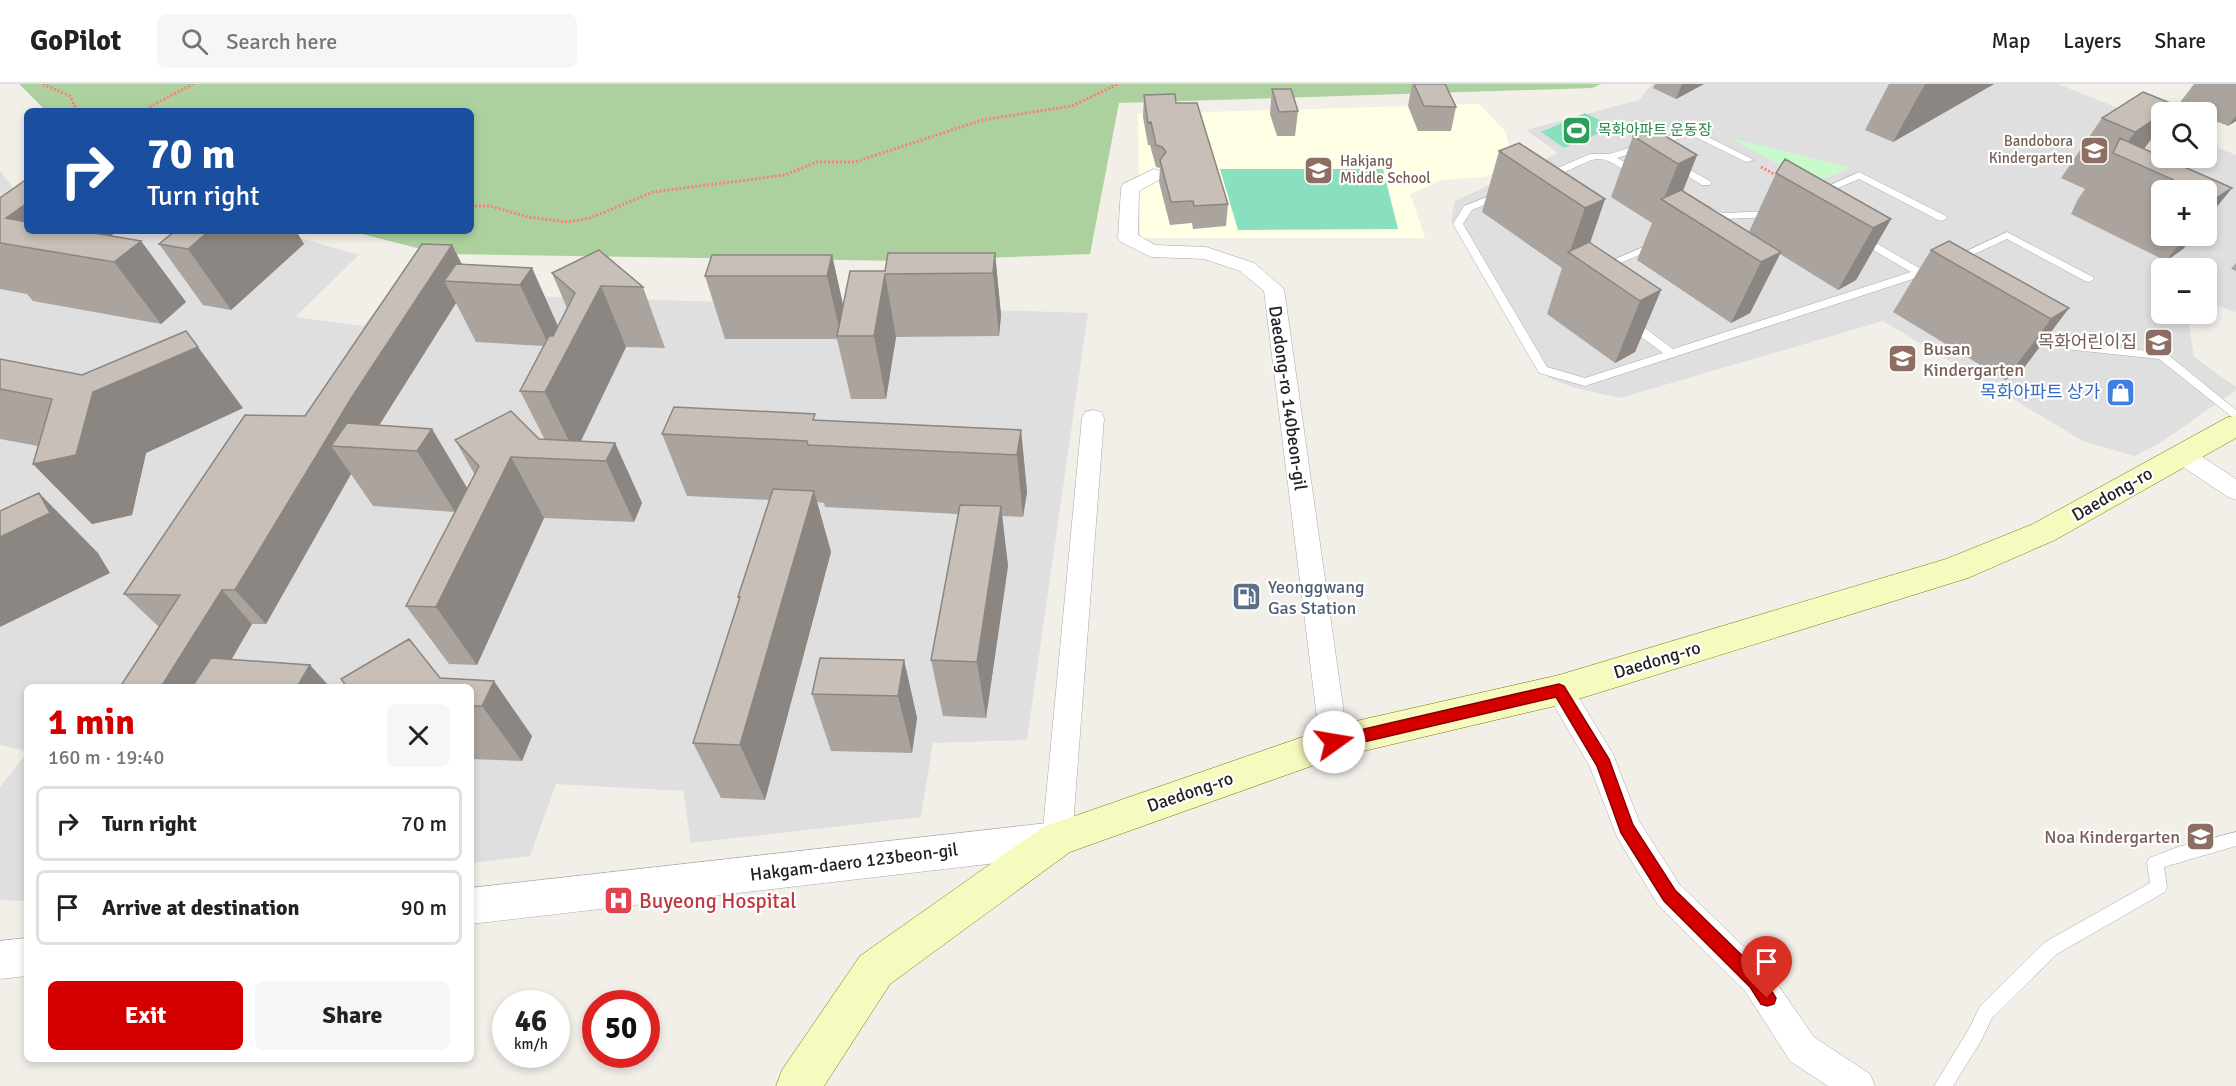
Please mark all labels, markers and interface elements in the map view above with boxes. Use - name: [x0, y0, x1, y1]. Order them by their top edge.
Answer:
- search box: [157, 14, 577, 68]
- text: GoPilot: [30, 24, 121, 58]
- icon: search: [178, 25, 211, 58]
- text: Search here: [226, 28, 337, 55]
- text: Map: [1992, 28, 2030, 54]
- text: Layers: [2063, 28, 2121, 54]
- text: Share: [2154, 28, 2206, 54]
- map controls: [2151, 102, 2217, 324]
- button: search: [2151, 102, 2217, 168]
- sports icon: 목화아파트 운동장: [1561, 114, 1593, 146]
- place label: 목화아파트 운동장: [1598, 121, 1712, 139]
- text: 70 m: [147, 129, 236, 180]
- icon: right: [48, 132, 126, 210]
- place label: Bandobora Kindergarten: [1989, 132, 2073, 167]
- school or university icon: Bandobora Kindergarten: [2078, 134, 2110, 166]
- place label: Hakjang Middle School: [1340, 152, 1431, 187]
- school or university icon: Hakjang Middle School: [1303, 154, 1335, 186]
- text: Turn right: [147, 180, 260, 213]
- button: +: [2151, 180, 2217, 246]
- button: −: [2151, 258, 2217, 324]
- street label: Daedong-ro 140beon-gil: [1264, 304, 1312, 492]
- school or university icon: 목화어린이집: [2142, 326, 2174, 358]
- place label: 목화어린이집: [2038, 331, 2137, 353]
- place label: Busan Kindergarten: [1923, 338, 2024, 381]
- school or university icon: Busan Kindergarten: [1886, 343, 1918, 375]
- shop icon: 목화아파트 상가: [2105, 376, 2137, 408]
- place label: 목화아파트 상가: [1980, 381, 2100, 403]
- street label: Daedong-ro: [2068, 462, 2156, 526]
- place label: Yeonggwang Gas Station: [1268, 576, 1364, 619]
- fuel station icon: Yeonggwang Gas Station: [1231, 581, 1263, 613]
- street label: Daedong-ro: [1611, 636, 1703, 684]
- text: 1 min: [48, 700, 135, 745]
- button: close: [387, 704, 450, 767]
- position arrow: [1302, 710, 1366, 774]
- text: 160 m · 19:40: [48, 745, 164, 770]
- street label: Daedong-ro: [1144, 767, 1236, 817]
- icon: right: [51, 807, 84, 840]
- text: Turn right: [102, 810, 197, 837]
- text: 70 m: [401, 810, 447, 837]
- school or university icon: Noa Kindergarten: [2185, 821, 2217, 853]
- place label: Noa Kindergarten: [2044, 826, 2180, 848]
- street label: Hakgam-daero 123beon-gil: [749, 838, 959, 886]
- hospital icon: Buyeong Hospital: [602, 885, 634, 917]
- place label: Buyeong Hospital: [639, 888, 797, 914]
- icon: arrive: [51, 891, 84, 924]
- text: Arrive at destination: [102, 894, 299, 921]
- text: 90 m: [401, 894, 447, 921]
- pin: [1741, 936, 1792, 998]
- icon: arrive: [1750, 945, 1783, 978]
- button: Exit: [48, 981, 243, 1050]
- button: Share: [255, 981, 450, 1050]
- speed limit sign: 50: [582, 990, 660, 1068]
- text: 46: [515, 1003, 547, 1040]
- text: km/h: [514, 1035, 548, 1053]

